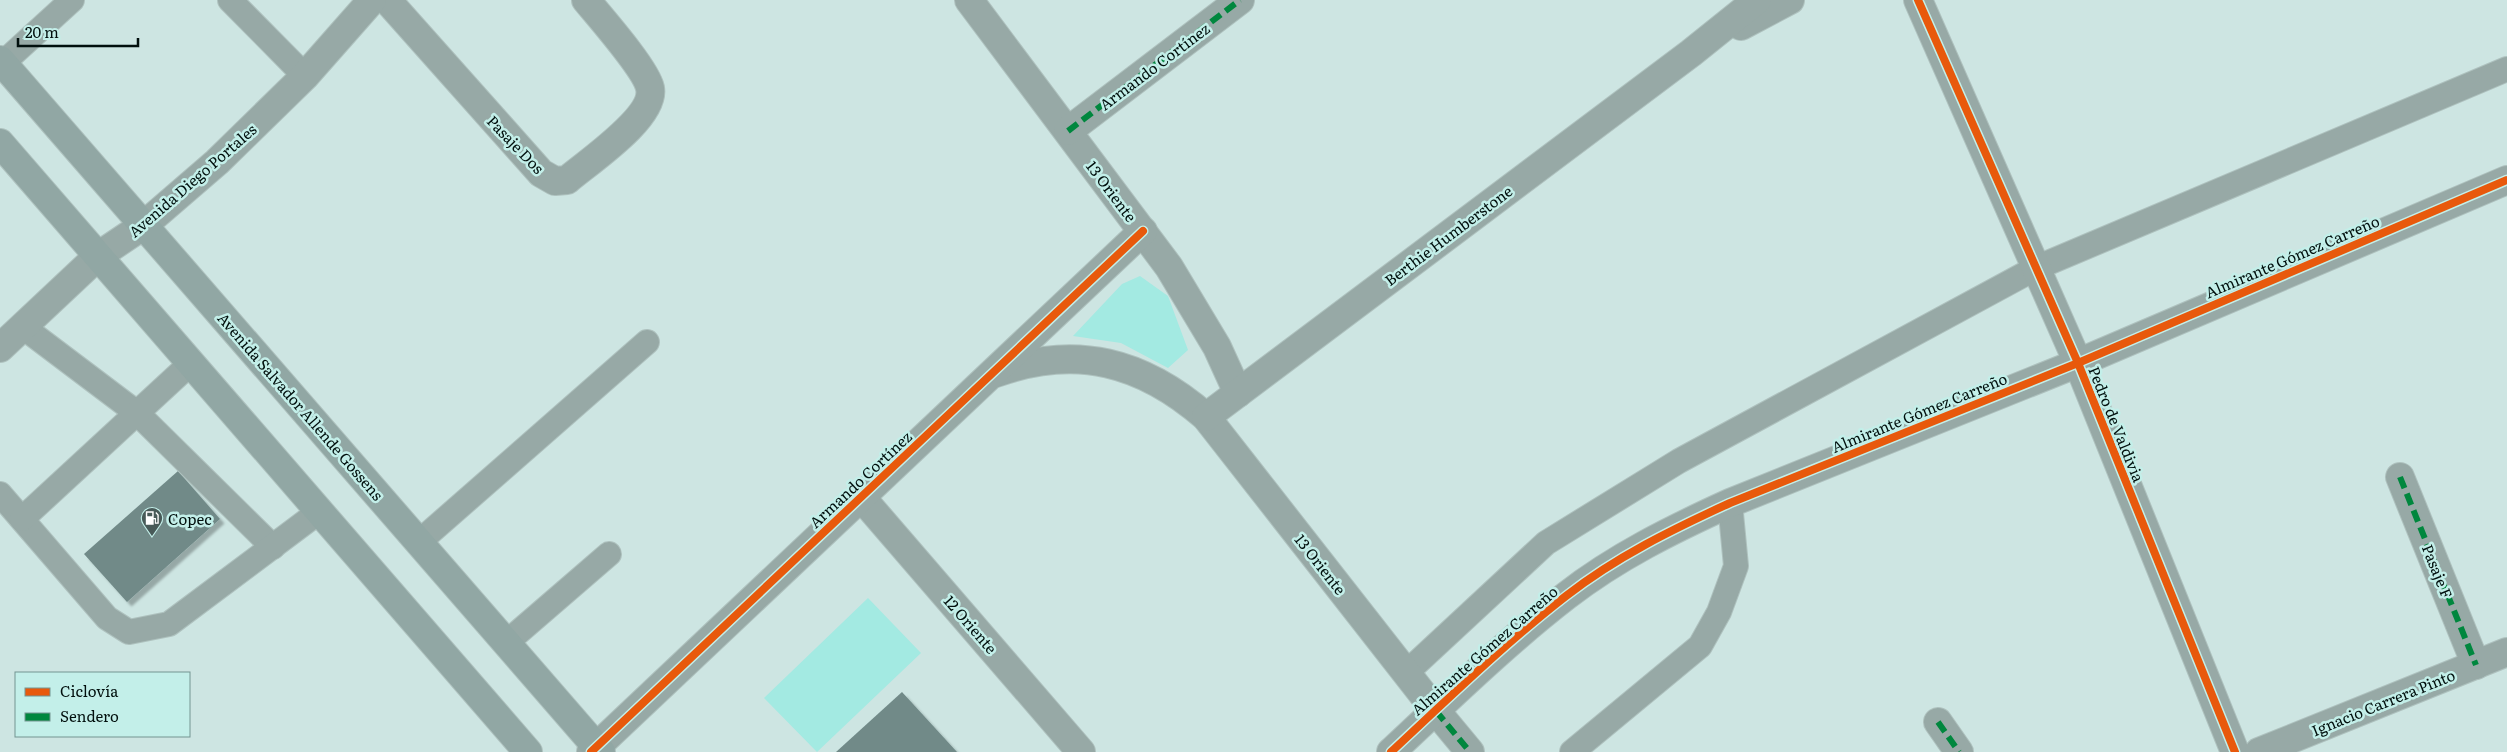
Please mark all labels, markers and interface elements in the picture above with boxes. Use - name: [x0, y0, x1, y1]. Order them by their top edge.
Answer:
- scale bar: [18, 15, 138, 47]
- street label: Armando Cortínez: [1094, 17, 1214, 115]
- text: 20 m: [25, 20, 59, 43]
- street label: Pasaje Dos: [482, 109, 550, 179]
- street label: Avenida Diego Portales: [123, 118, 261, 242]
- street label: 13 Oriente: [1081, 155, 1143, 227]
- street label: Berthie Humberstone: [1379, 179, 1517, 291]
- street label: Almirante Gómez Carreño: [2201, 209, 2383, 303]
- street label: Avenida Salvador Allende Gossens: [213, 307, 389, 505]
- street label: Pedro de Valdivia: [2083, 363, 2151, 486]
- street label: Almirante Gómez Carreño: [1828, 366, 2011, 458]
- street label: Armando Cortínez: [803, 425, 917, 533]
- fuel station icon: Copec: [140, 506, 164, 537]
- place label: Copec: [168, 507, 212, 530]
- street label: 13 Oriente: [1290, 529, 1352, 599]
- street label: Pasaje F: [2417, 541, 2459, 601]
- street label: Almirante Gómez Carreño: [1406, 580, 1563, 720]
- street label: 12 Oriente: [939, 590, 1003, 659]
- street label: Ignacio Carrera Pinto: [2308, 663, 2458, 741]
- legend: [15, 672, 190, 737]
- text: Ciclovía: [60, 679, 119, 702]
- text: Sendero: [60, 704, 119, 727]

